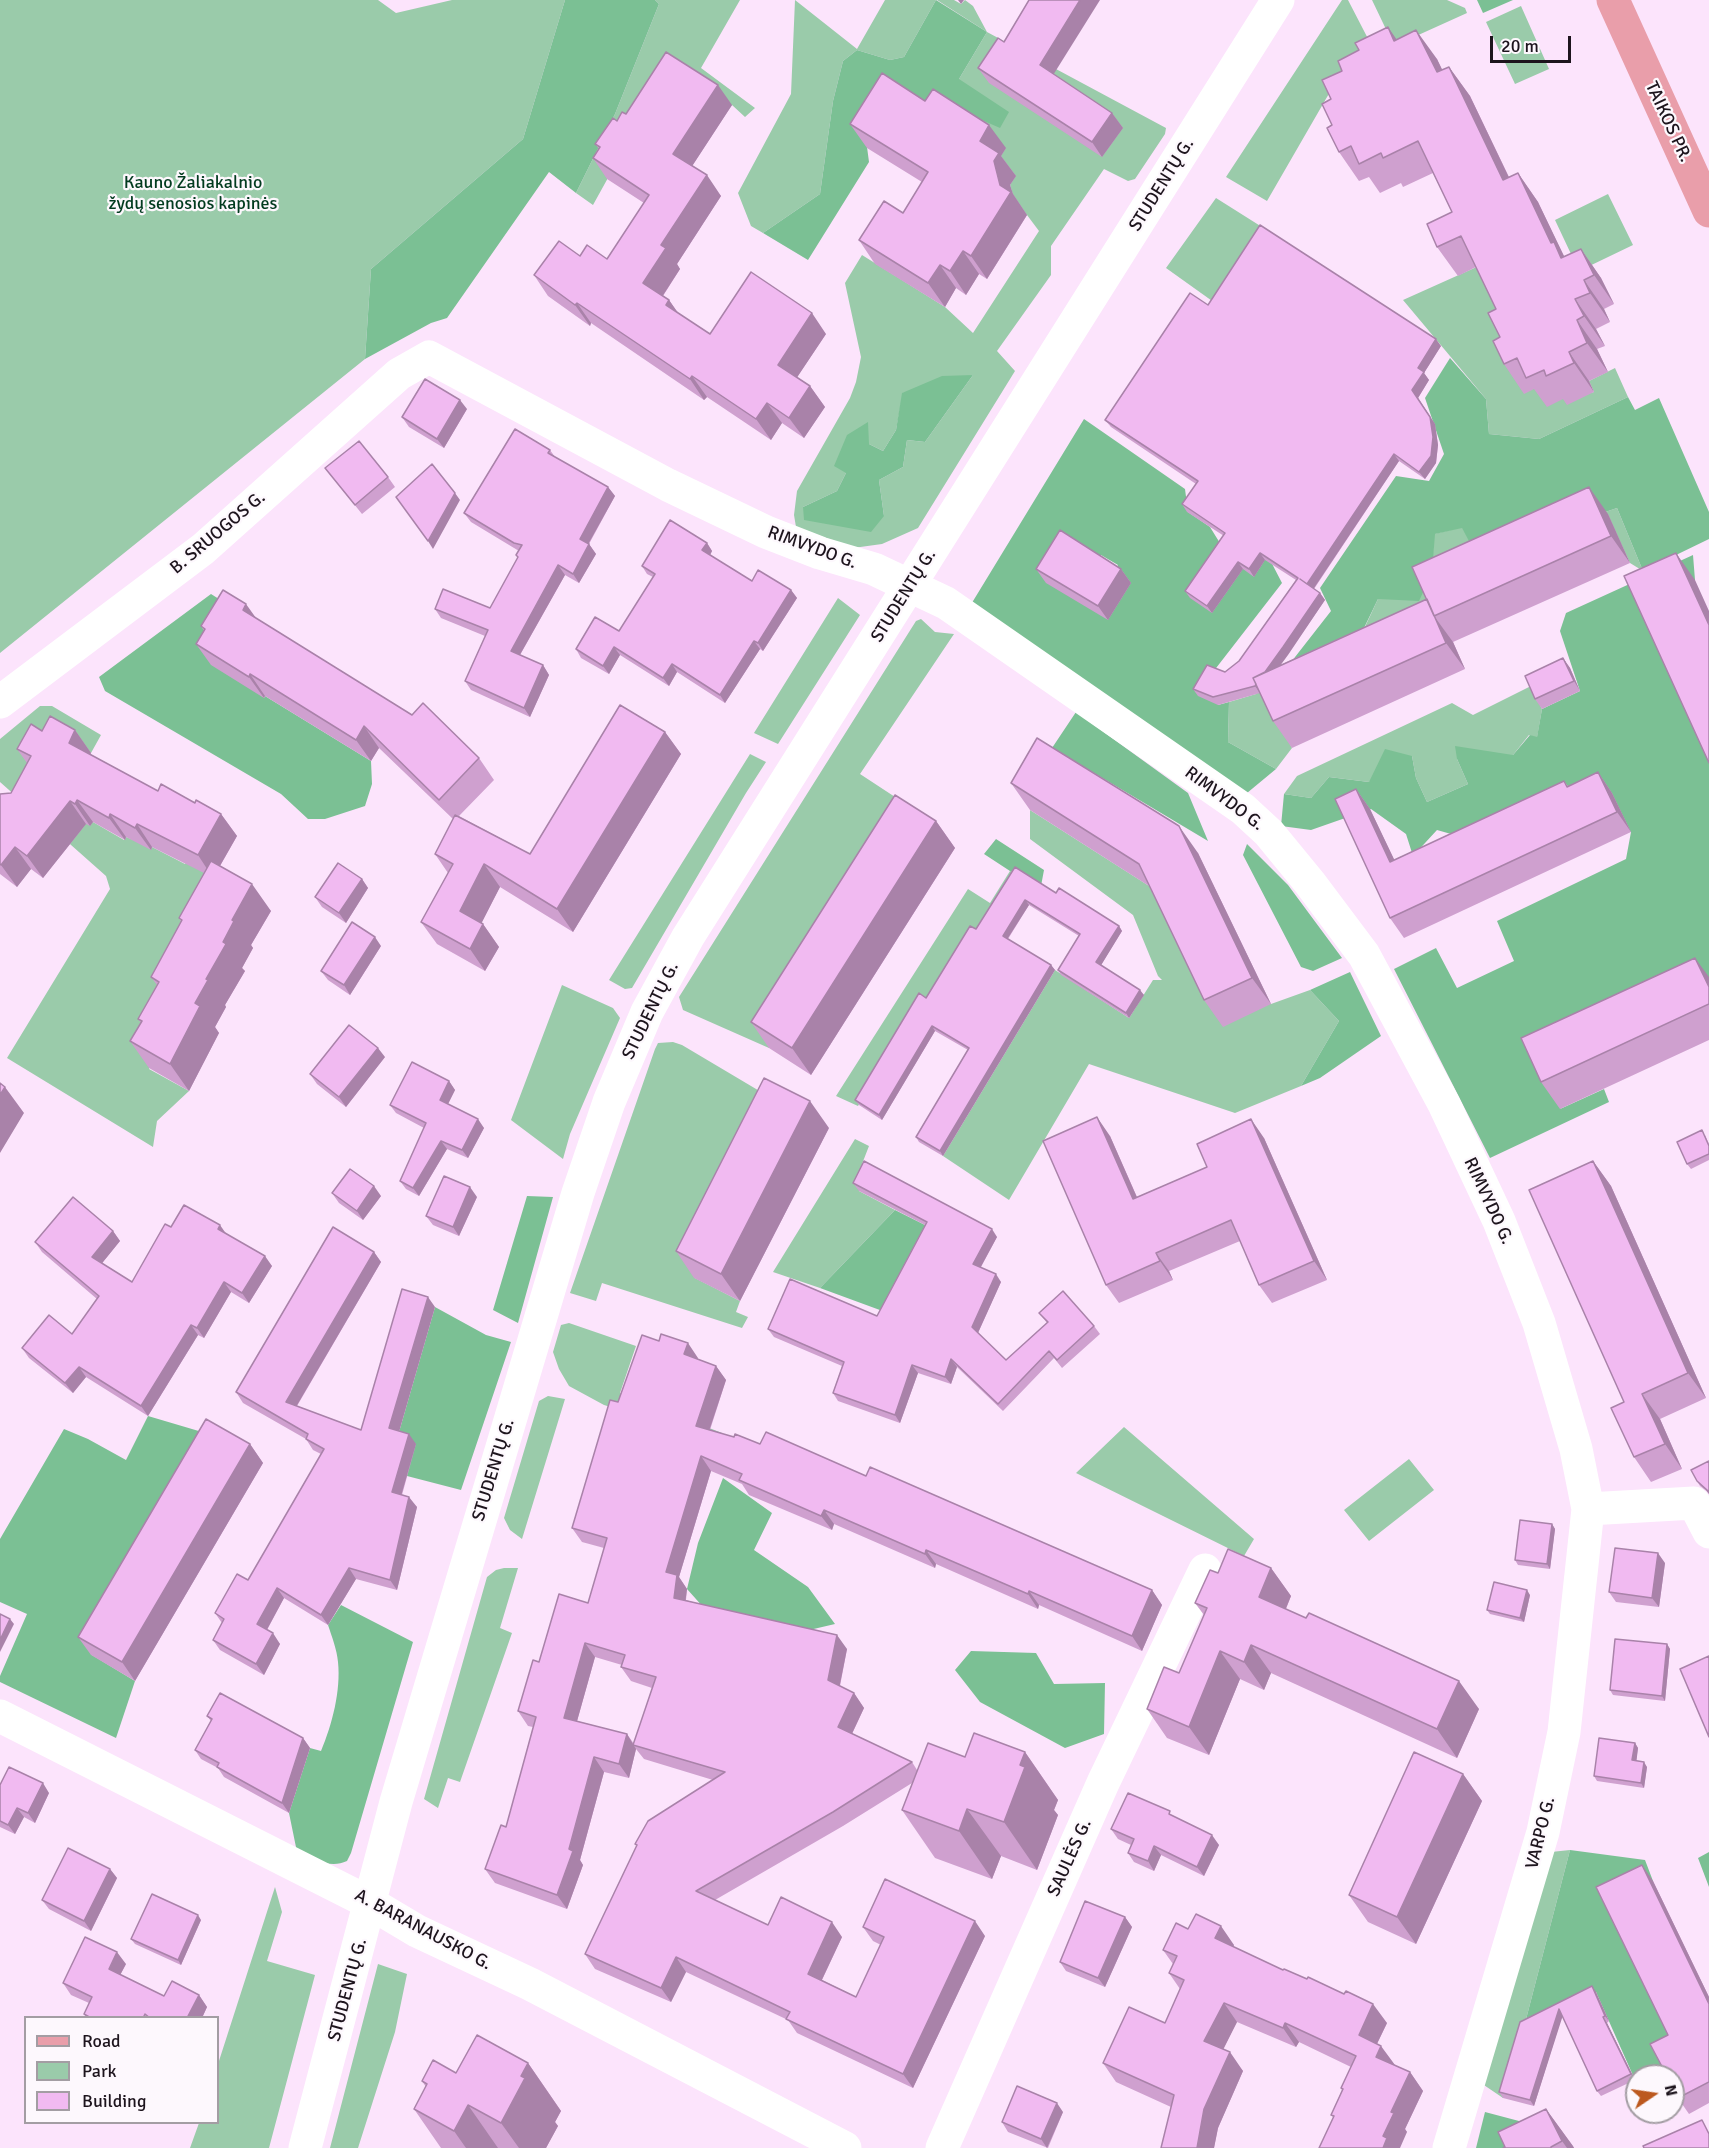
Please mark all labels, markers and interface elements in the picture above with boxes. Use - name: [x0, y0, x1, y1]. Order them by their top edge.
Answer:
- scale bar: [1493, 24, 1574, 62]
- text: 20 m: [1501, 35, 1539, 57]
- street label: TAIKOS PR.: [1640, 78, 1696, 166]
- street label: STUDENTŲ G.: [1125, 134, 1199, 236]
- park label: Kauno Žaliakalnio žydų senosios kapinės: [109, 172, 277, 214]
- street label: B. SRUOGOS G.: [166, 487, 270, 579]
- street label: RIMVYDO G.: [764, 522, 860, 574]
- street label: STUDENTŲ G.: [867, 545, 941, 647]
- street label: RIMVYDO G.: [1180, 762, 1268, 836]
- street label: STUDENTŲ G.: [618, 959, 684, 1063]
- street label: RIMVYDO G.: [1458, 1154, 1518, 1248]
- street label: STUDENTŲ G.: [468, 1416, 520, 1524]
- street label: VARPO G.: [1522, 1795, 1560, 1871]
- street label: SAULĖS G.: [1043, 1816, 1097, 1900]
- street label: A. BARANAUSKO G.: [351, 1885, 495, 1975]
- street label: STUDENTŲ G.: [324, 1936, 372, 2044]
- legend: [24, 2016, 219, 2124]
- text: Road: [82, 2030, 121, 2052]
- text: Park: [82, 2060, 117, 2082]
- north arrow: [1625, 2064, 1685, 2124]
- text: N: [1660, 2083, 1682, 2098]
- text: Building: [82, 2090, 146, 2112]

